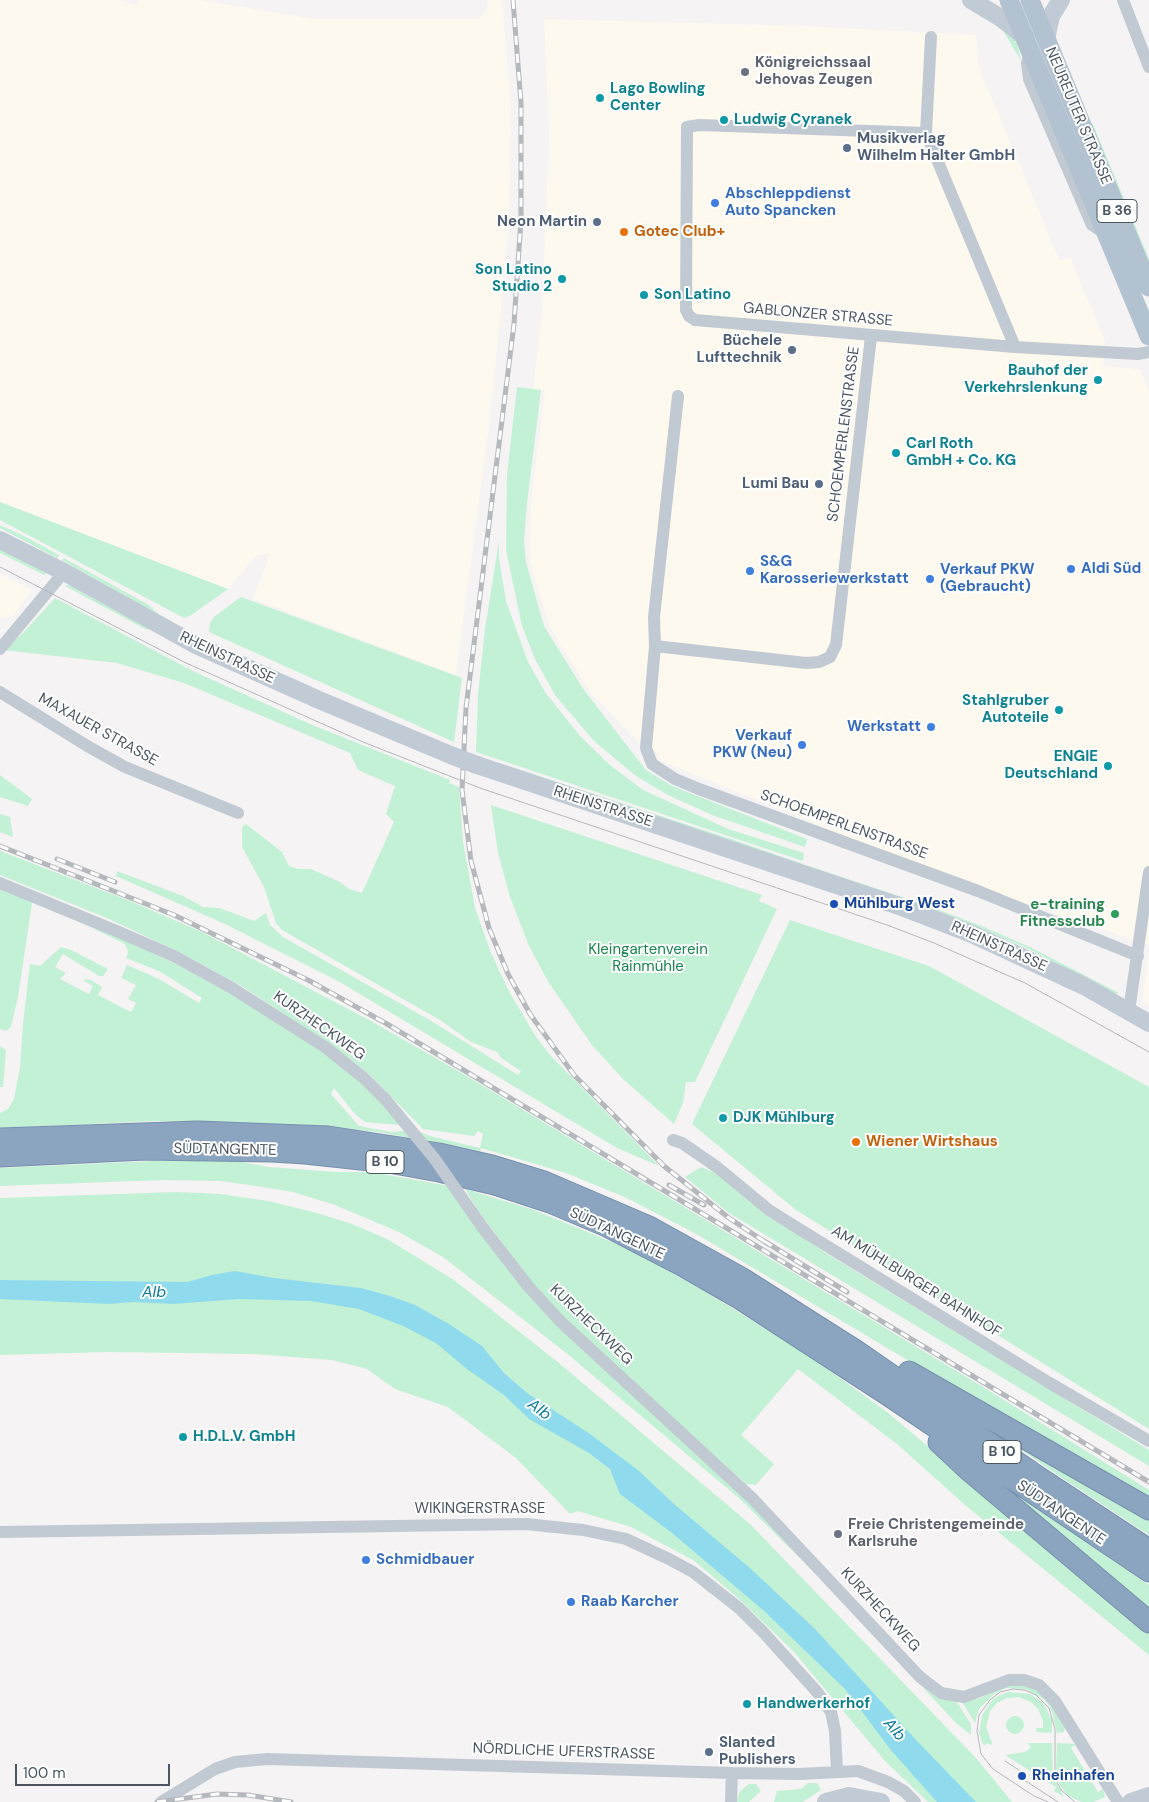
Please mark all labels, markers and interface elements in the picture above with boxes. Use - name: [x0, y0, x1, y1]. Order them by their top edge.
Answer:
- street label: NEUREUTER STRASSE: [1041, 45, 1115, 187]
- place label: Königreichssaal Jehovas Zeugen: [755, 54, 872, 89]
- marker: Königreichssaal Jehovas Zeugen: [739, 66, 751, 78]
- place label: Lago Bowling Center: [610, 80, 706, 115]
- marker: Lago Bowling Center: [594, 92, 606, 104]
- place label: Ludwig Cyranek: [734, 111, 852, 129]
- marker: Ludwig Cyranek: [718, 114, 730, 126]
- place label: Musikverlag Wilhelm Halter GmbH: [857, 130, 1015, 165]
- marker: Musikverlag Wilhelm Halter GmbH: [841, 142, 853, 154]
- place label: Abschleppdienst Auto Spancken: [725, 185, 851, 220]
- marker: Abschleppdienst Auto Spancken: [709, 197, 721, 209]
- road number: B 36: [1097, 200, 1137, 222]
- place label: Neon Martin: [497, 213, 587, 231]
- marker: Neon Martin: [591, 216, 603, 228]
- place label: Gotec Club+: [634, 223, 725, 241]
- marker: Gotec Club+: [618, 226, 630, 238]
- place label: Son Latino Studio 2: [475, 261, 552, 296]
- marker: Son Latino Studio 2: [556, 273, 568, 285]
- place label: Son Latino: [654, 286, 731, 304]
- marker: Son Latino: [638, 289, 650, 301]
- street label: GABLONZER STRASSE: [742, 299, 894, 331]
- place label: Büchele Lufttechnik: [697, 332, 782, 367]
- marker: Büchele Lufttechnik: [786, 344, 798, 356]
- street label: SCHOEMPERLENSTRASSE: [824, 345, 864, 523]
- place label: Bauhof der Verkehrslenkung: [964, 362, 1088, 397]
- marker: Bauhof der Verkehrslenkung: [1092, 374, 1104, 386]
- place label: Carl Roth GmbH + Co. KG: [906, 435, 1016, 470]
- marker: Carl Roth GmbH + Co. KG: [890, 447, 902, 459]
- place label: Lumi Bau: [742, 475, 809, 493]
- marker: Lumi Bau: [813, 478, 825, 490]
- place label: S&G Karosseriewerkstatt: [760, 553, 909, 588]
- place label: Aldi Süd: [1081, 560, 1141, 578]
- place label: Verkauf PKW (Gebraucht): [940, 561, 1035, 596]
- marker: Aldi Süd: [1065, 563, 1077, 575]
- marker: S&G Karosseriewerkstatt: [744, 565, 756, 577]
- marker: Verkauf PKW (Gebraucht): [924, 573, 936, 585]
- street label: RHEINSTRASSE: [176, 628, 278, 688]
- street label: MAXAUER STRASSE: [35, 690, 161, 770]
- place label: Stahlgruber Autoteile: [962, 692, 1049, 727]
- marker: Stahlgruber Autoteile: [1053, 704, 1065, 716]
- place label: Werkstatt: [847, 718, 921, 736]
- marker: Werkstatt: [925, 721, 937, 733]
- place label: Verkauf PKW (Neu): [713, 727, 792, 762]
- marker: Verkauf PKW (Neu): [796, 739, 808, 751]
- place label: ENGIE Deutschland: [1004, 748, 1098, 783]
- marker: ENGIE Deutschland: [1102, 760, 1114, 772]
- street label: RHEINSTRASSE: [551, 783, 655, 831]
- street label: SCHOEMPERLENSTRASSE: [758, 786, 930, 864]
- place label: Mühlburg West: [844, 895, 955, 913]
- place label: e-training Fitnessclub: [1020, 896, 1105, 931]
- marker: Mühlburg West: [828, 898, 840, 910]
- marker: e-training Fitnessclub: [1109, 908, 1121, 920]
- street label: RHEINSTRASSE: [948, 918, 1050, 976]
- park label: Kleingartenverein Rainmühle: [588, 941, 708, 976]
- street label: KURZHECKWEG: [270, 988, 368, 1064]
- place label: DJK Mühlburg: [733, 1109, 835, 1127]
- marker: DJK Mühlburg: [717, 1112, 729, 1124]
- place label: Wiener Wirtshaus: [866, 1133, 998, 1151]
- marker: Wiener Wirtshaus: [850, 1136, 862, 1148]
- street label: SÜDTANGENTE: [173, 1140, 277, 1160]
- road number: B 10: [366, 1150, 404, 1174]
- street label: SÜDTANGENTE: [567, 1204, 667, 1264]
- street label: AM MÜHLBURGER BAHNHOF: [828, 1222, 1004, 1342]
- street label: KURZHECKWEG: [546, 1281, 636, 1369]
- water label: Alb: [142, 1283, 166, 1303]
- water label: Alb: [524, 1395, 554, 1425]
- place label: H.D.L.V. GmbH: [193, 1428, 295, 1446]
- marker: H.D.L.V. GmbH: [177, 1431, 189, 1443]
- road number: B 10: [983, 1440, 1021, 1464]
- street label: SÜDTANGENTE: [1013, 1477, 1109, 1549]
- street label: WIKINGERSTRASSE: [414, 1500, 546, 1518]
- place label: Freie Christengemeinde Karlsruhe: [848, 1516, 1024, 1551]
- marker: Freie Christengemeinde Karlsruhe: [832, 1528, 844, 1540]
- place label: Schmidbauer: [376, 1551, 475, 1569]
- marker: Schmidbauer: [360, 1554, 372, 1566]
- street label: KURZHECKWEG: [837, 1564, 923, 1656]
- place label: Raab Karcher: [581, 1593, 679, 1611]
- marker: Raab Karcher: [565, 1596, 577, 1608]
- place label: Handwerkerhof: [757, 1695, 870, 1713]
- marker: Handwerkerhof: [741, 1698, 753, 1710]
- water label: Alb: [879, 1715, 909, 1745]
- place label: Slanted Publishers: [719, 1734, 796, 1769]
- street label: NÖRDLICHE UFERSTRASSE: [472, 1740, 656, 1764]
- marker: Slanted Publishers: [703, 1746, 715, 1758]
- scale bar: [18, 1754, 172, 1786]
- text: 100 m: [23, 1763, 66, 1783]
- place label: Rheinhafen: [1032, 1767, 1115, 1785]
- marker: Rheinhafen: [1016, 1770, 1028, 1782]

